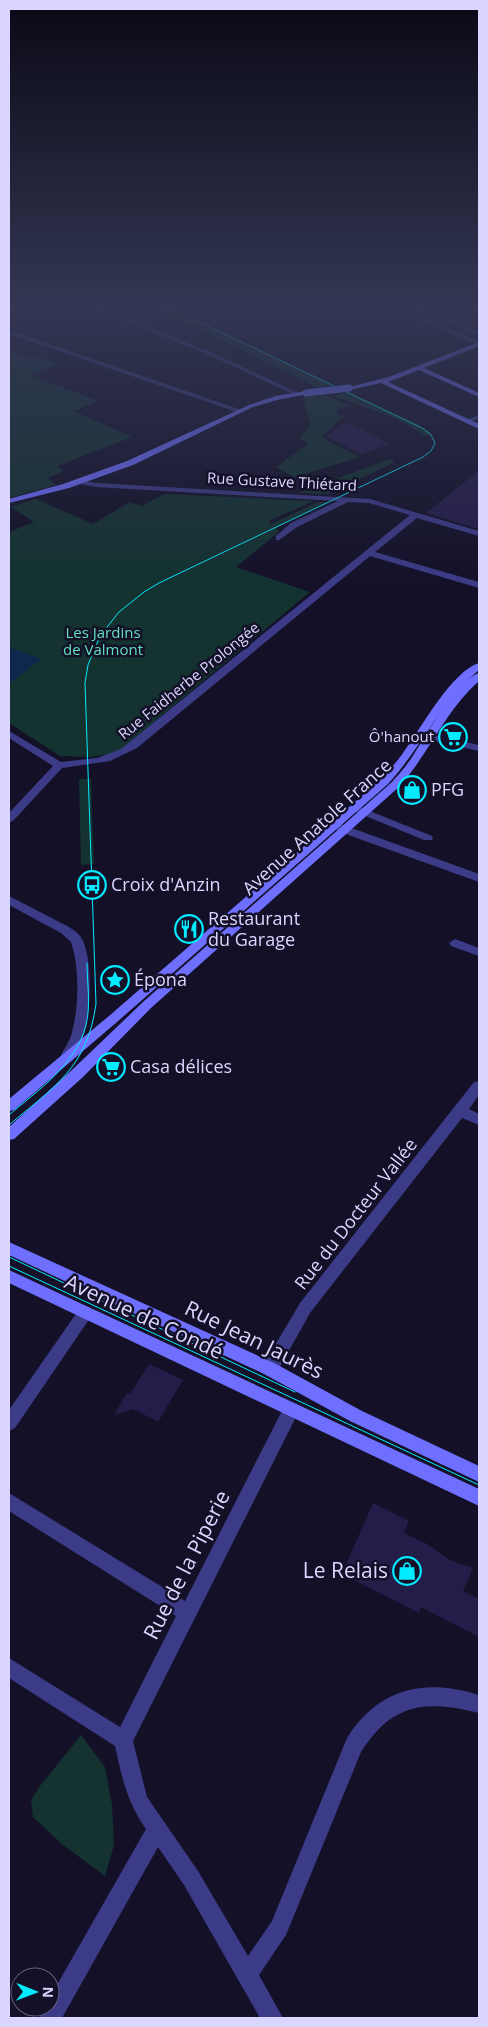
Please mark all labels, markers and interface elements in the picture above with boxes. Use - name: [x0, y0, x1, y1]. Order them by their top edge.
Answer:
- street label: Rue Gustave Thiétard: [207, 467, 358, 495]
- street label: Rue Faidherbe Prolongée: [114, 617, 263, 743]
- park label: Les Jardins de Valmont: [63, 622, 143, 659]
- supermarket icon: Ô'hanout: [438, 722, 468, 752]
- place label: Ô'hanout: [369, 726, 434, 746]
- street label: Avenue Anatole France: [237, 753, 396, 900]
- shop icon: PFG: [397, 775, 427, 805]
- place label: PFG: [431, 777, 464, 801]
- bus stop icon: Croix d'Anzin: [77, 870, 107, 900]
- place label: Croix d'Anzin: [111, 872, 221, 896]
- place label: Restaurant du Garage: [208, 906, 300, 951]
- restaurant icon: Restaurant du Garage: [174, 914, 204, 944]
- place icon: Épona: [100, 965, 130, 995]
- place label: Épona: [134, 967, 187, 991]
- supermarket icon: Casa délices: [96, 1052, 126, 1082]
- place label: Casa délices: [130, 1054, 232, 1078]
- street label: Rue du Docteur Vallée: [289, 1133, 422, 1294]
- street label: Avenue de Condé: [61, 1267, 228, 1365]
- street label: Rue Jean Jaurès: [180, 1293, 328, 1385]
- street label: Rue de la Piperie: [136, 1485, 236, 1644]
- place label: Le Relais: [303, 1556, 388, 1584]
- shop icon: Le Relais: [392, 1556, 422, 1586]
- north arrow: [10, 1967, 60, 2017]
- text: N: [39, 1986, 58, 1998]

